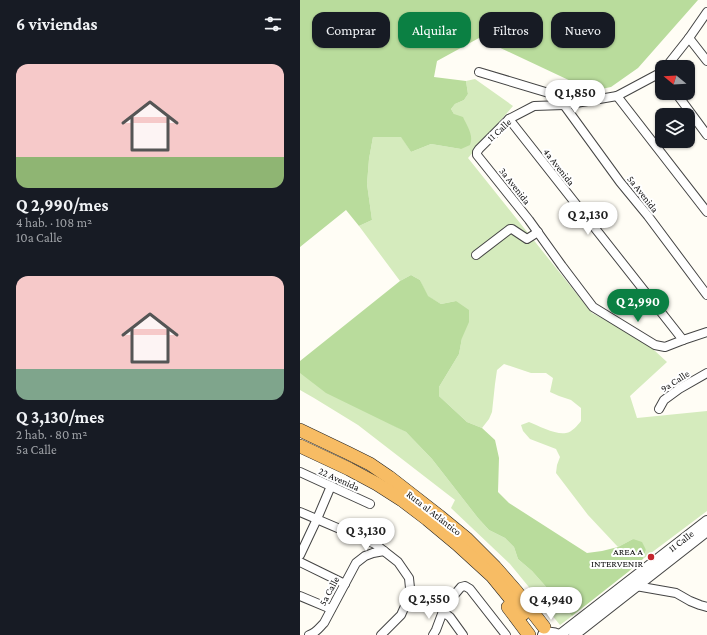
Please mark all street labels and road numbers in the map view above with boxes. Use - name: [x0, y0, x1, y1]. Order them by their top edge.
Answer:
- street label: 11 Calle: [485, 116, 514, 144]
- street label: 4a Avenida: [541, 146, 577, 188]
- street label: 3a Avenida: [497, 165, 533, 207]
- street label: 5a Avenida: [625, 173, 661, 215]
- street label: 9a Calle: [659, 367, 692, 394]
- street label: 22 Avenida: [317, 465, 362, 493]
- street label: Ruta al Atlántico: [405, 488, 463, 538]
- street label: 11 Calle: [666, 528, 696, 554]
- street label: 5a Calle: [317, 574, 341, 607]

